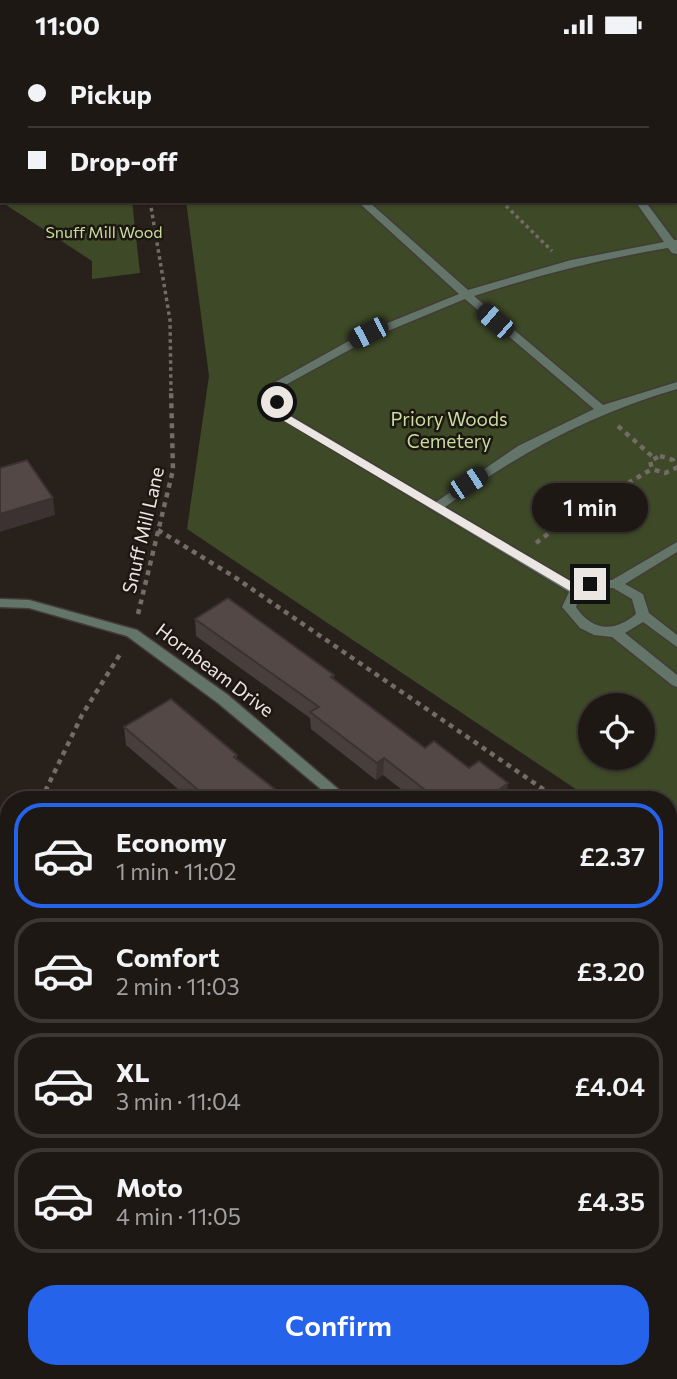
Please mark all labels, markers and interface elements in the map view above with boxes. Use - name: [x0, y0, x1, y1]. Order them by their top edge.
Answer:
- text: 11:00: [35, 9, 100, 40]
- text: Pickup: [70, 78, 152, 109]
- text: Drop-off: [70, 145, 177, 176]
- park label: Snuff Mill Wood: [45, 222, 163, 241]
- car: [473, 299, 518, 343]
- car: [345, 314, 392, 352]
- route start: [261, 386, 293, 418]
- park label: Priory Woods Cemetery: [390, 407, 508, 452]
- car: [445, 463, 492, 503]
- street label: Snuff Mill Lane: [117, 464, 168, 595]
- callout: 1 min: [532, 483, 648, 531]
- text: 1 min: [563, 493, 617, 521]
- route end: [574, 568, 606, 600]
- street label: Hornbeam Drive: [152, 618, 279, 721]
- map controls: [578, 693, 655, 770]
- button: locate: [578, 693, 655, 770]
- icon: car: [32, 824, 95, 887]
- text: Economy: [116, 826, 227, 857]
- text: £2.37: [579, 840, 645, 871]
- text: 1 min · 11:02: [116, 857, 236, 885]
- icon: car: [32, 939, 95, 1002]
- text: Comfort: [116, 941, 219, 972]
- text: £3.20: [576, 955, 645, 986]
- text: 2 min · 11:03: [116, 972, 240, 1000]
- icon: car: [32, 1054, 95, 1117]
- text: XL: [116, 1056, 150, 1087]
- text: £4.04: [574, 1070, 645, 1101]
- text: 3 min · 11:04: [116, 1087, 241, 1115]
- icon: car: [32, 1169, 95, 1232]
- text: Moto: [116, 1171, 183, 1202]
- text: £4.35: [577, 1185, 645, 1216]
- text: 4 min · 11:05: [116, 1202, 241, 1230]
- button: Confirm: [28, 1285, 649, 1365]

